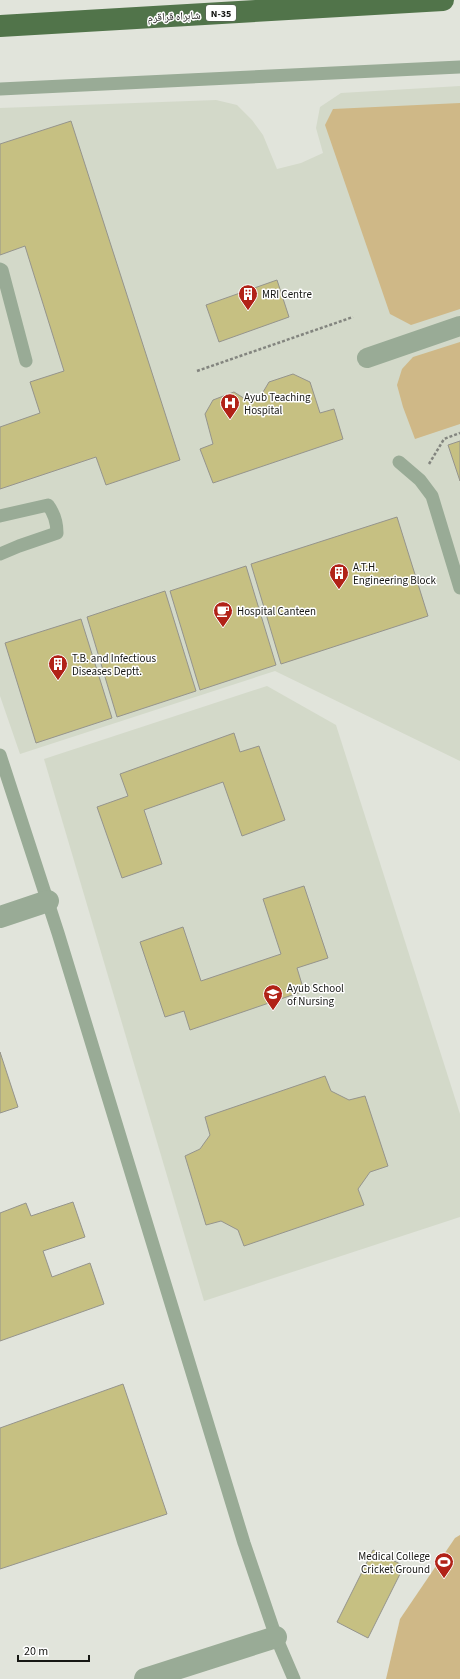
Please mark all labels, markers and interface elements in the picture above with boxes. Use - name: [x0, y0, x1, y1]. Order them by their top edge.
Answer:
- road number: N-35: [206, 5, 236, 21]
- street label: شاہراہ قراقرم: [147, 8, 201, 25]
- building icon: MRI Centre: [237, 283, 259, 311]
- place label: MRI Centre: [262, 287, 313, 302]
- place label: Ayub Teaching Hospital: [244, 390, 311, 418]
- hospital icon: Ayub Teaching Hospital: [219, 392, 241, 420]
- place label: A.T.H. Engineering Block: [353, 560, 437, 588]
- building icon: A.T.H. Engineering Block: [328, 562, 350, 590]
- cafe icon: Hospital Canteen: [212, 600, 234, 628]
- place label: Hospital Canteen: [237, 604, 316, 619]
- place label: T.B. and Infectious Diseases Deptt.: [72, 651, 156, 679]
- building icon: T.B. and Infectious Diseases Deptt.: [47, 653, 69, 681]
- place label: Ayub School of Nursing: [287, 981, 344, 1009]
- school or university icon: Ayub School of Nursing: [262, 983, 284, 1011]
- place label: Medical College Cricket Ground: [358, 1549, 431, 1577]
- sports icon: Medical College Cricket Ground: [433, 1551, 455, 1579]
- scale bar: [18, 1637, 89, 1663]
- text: 20 m: [24, 1643, 48, 1660]

